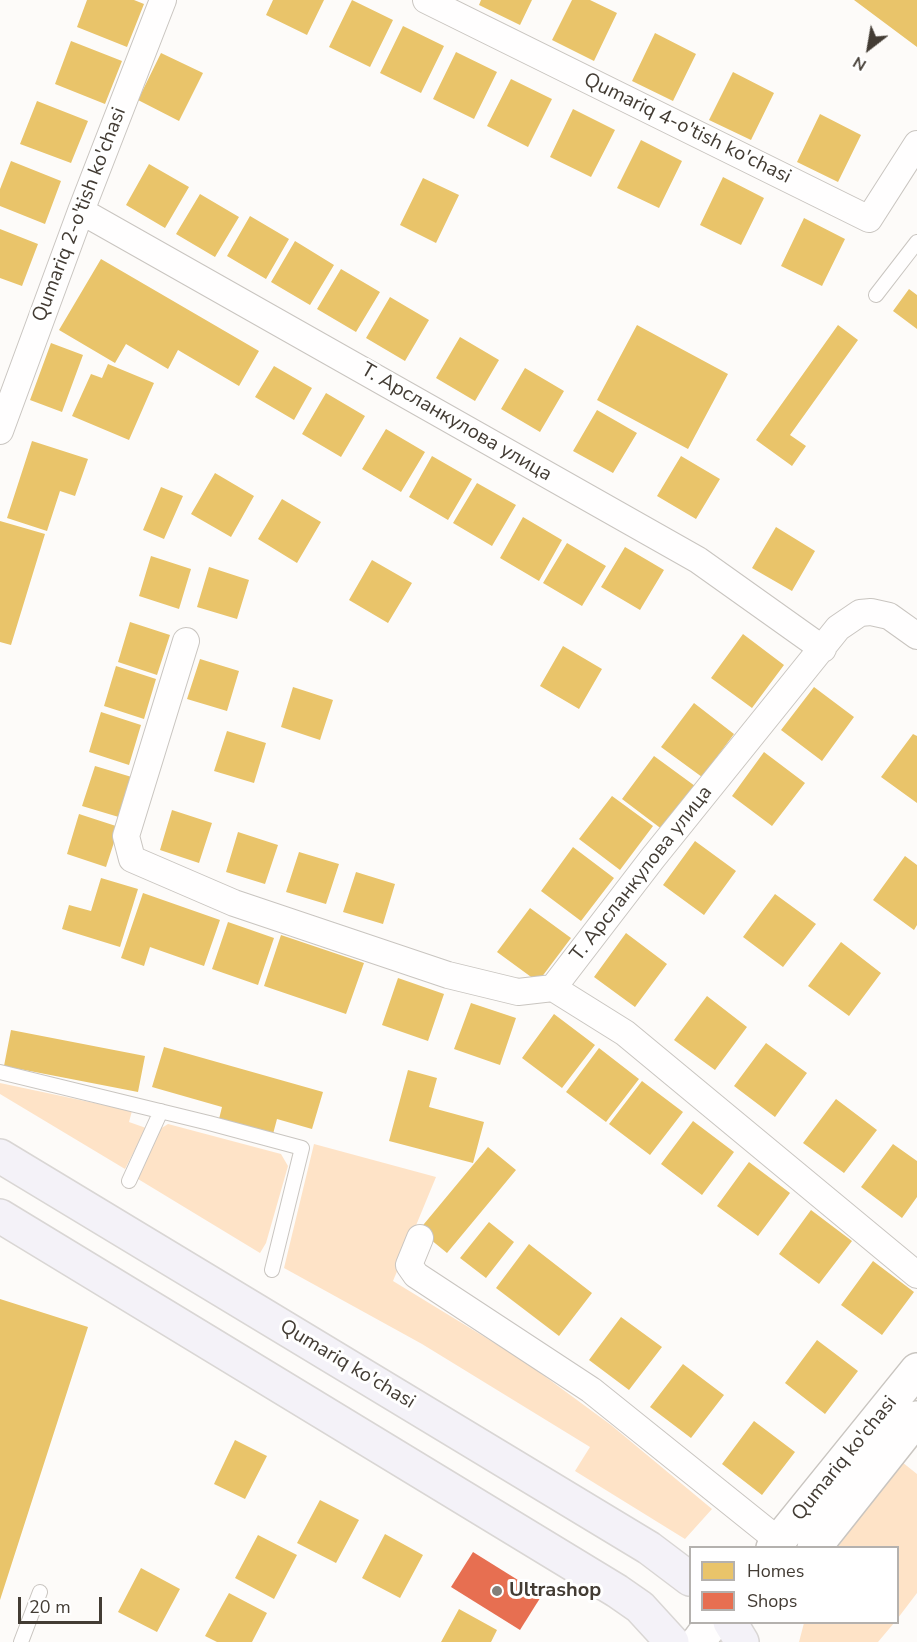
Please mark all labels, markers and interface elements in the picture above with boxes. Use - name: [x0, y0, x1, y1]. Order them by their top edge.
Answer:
- north arrow: [839, 18, 899, 78]
- text: N: [849, 51, 871, 76]
- street label: Qumariq 4-o'tish ko'chasi: [579, 68, 795, 190]
- street label: Qumariq 2-o'tish ko'chasi: [28, 104, 132, 326]
- street label: Т. Арсланкулова улица: [356, 359, 556, 487]
- street label: Т. Арсланкулова улица: [566, 781, 718, 967]
- street label: Qumariq ko'chasi: [275, 1315, 419, 1415]
- street label: Qumariq ko'chasi: [787, 1392, 903, 1526]
- legend: [689, 1546, 899, 1624]
- text: Homes: [747, 1559, 804, 1583]
- place label: Ultrashop: [509, 1579, 601, 1603]
- marker: Ultrashop: [490, 1584, 504, 1598]
- scale bar: [21, 1585, 105, 1623]
- text: Shops: [747, 1589, 797, 1613]
- text: 20 m: [29, 1595, 71, 1619]

